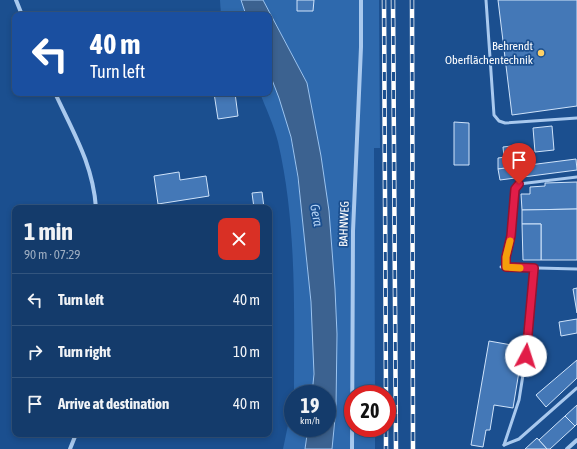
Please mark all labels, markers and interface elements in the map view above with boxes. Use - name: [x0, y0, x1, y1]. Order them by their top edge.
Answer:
- icon: left: [24, 28, 76, 80]
- text: 40 m: [90, 28, 140, 60]
- place label: Behrendt Oberflächentechnik: [445, 39, 534, 67]
- marker: Behrendt Oberflächentechnik: [536, 48, 546, 58]
- text: Turn left: [90, 61, 145, 82]
- pin: [502, 143, 536, 184]
- icon: arrive: [508, 149, 530, 171]
- street label: BAHNWEG: [336, 201, 352, 247]
- water label: Gera: [307, 203, 326, 227]
- text: 1 min: [24, 218, 73, 245]
- button: close: [218, 218, 260, 260]
- text: 90 m · 07:29: [24, 247, 80, 262]
- icon: left: [24, 289, 46, 311]
- text: Turn left: [58, 291, 104, 308]
- text: 40 m: [233, 291, 260, 308]
- position arrow: [505, 335, 547, 377]
- icon: right: [24, 341, 46, 363]
- text: Turn right: [58, 343, 111, 360]
- text: 10 m: [233, 343, 260, 360]
- speed limit sign: 20: [344, 385, 396, 437]
- icon: arrive: [24, 393, 46, 415]
- text: 19: [301, 394, 319, 417]
- text: Arrive at destination: [58, 395, 169, 412]
- text: 40 m: [233, 395, 260, 412]
- text: km/h: [300, 415, 320, 426]

